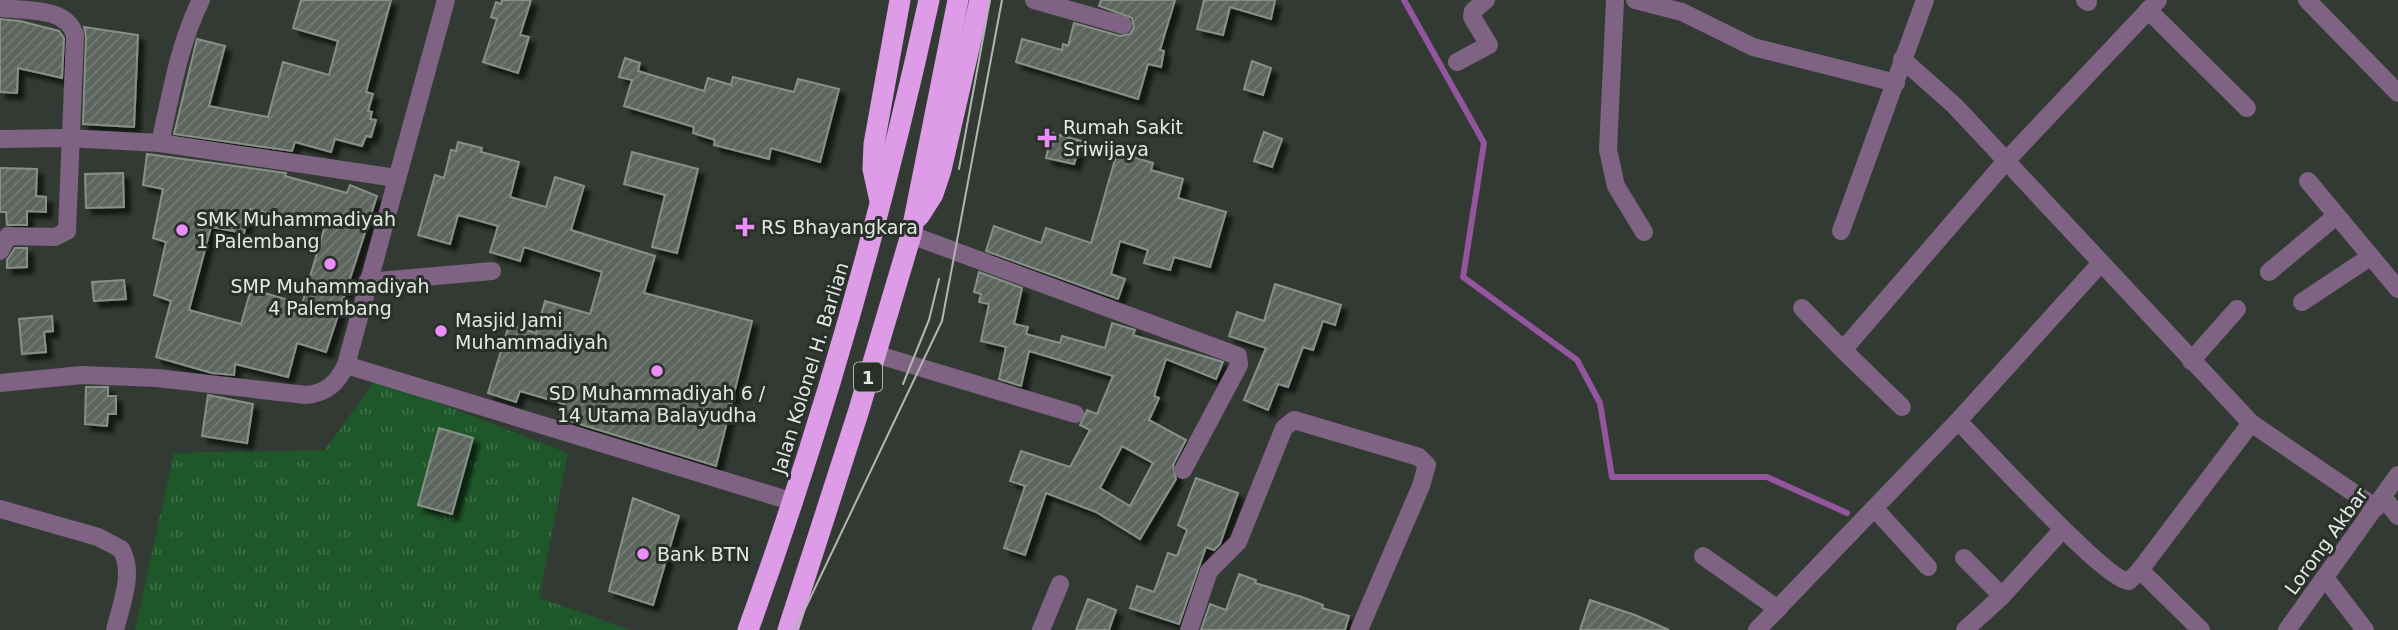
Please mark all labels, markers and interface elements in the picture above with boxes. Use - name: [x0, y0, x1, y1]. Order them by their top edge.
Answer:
- place label: Rumah Sakit Sriwijaya: [1063, 116, 1183, 160]
- marker: Rumah Sakit Sriwijaya: [1037, 128, 1057, 148]
- place label: SMK Muhammadiyah 1 Palembang: [196, 208, 396, 252]
- place label: RS Bhayangkara: [761, 216, 918, 238]
- marker: RS Bhayangkara: [735, 217, 755, 237]
- marker: SMK Muhammadiyah 1 Palembang: [174, 222, 190, 238]
- marker: SMP Muhammadiyah 4 Palembang: [322, 256, 338, 272]
- street label: Jalan Kolonel H. Barlian: [767, 260, 853, 477]
- place label: SMP Muhammadiyah 4 Palembang: [231, 275, 430, 319]
- place label: Masjid Jami Muhammadiyah: [455, 309, 608, 353]
- marker: Masjid Jami Muhammadiyah: [433, 323, 449, 339]
- road number: 1: [854, 362, 882, 391]
- marker: SD Muhammadiyah 6 / 14 Utama Balayudha: [649, 363, 665, 379]
- place label: SD Muhammadiyah 6 / 14 Utama Balayudha: [549, 382, 766, 426]
- street label: Lorong Akbar: [2280, 483, 2372, 599]
- place label: Bank BTN: [657, 543, 750, 565]
- marker: Bank BTN: [635, 546, 651, 562]

